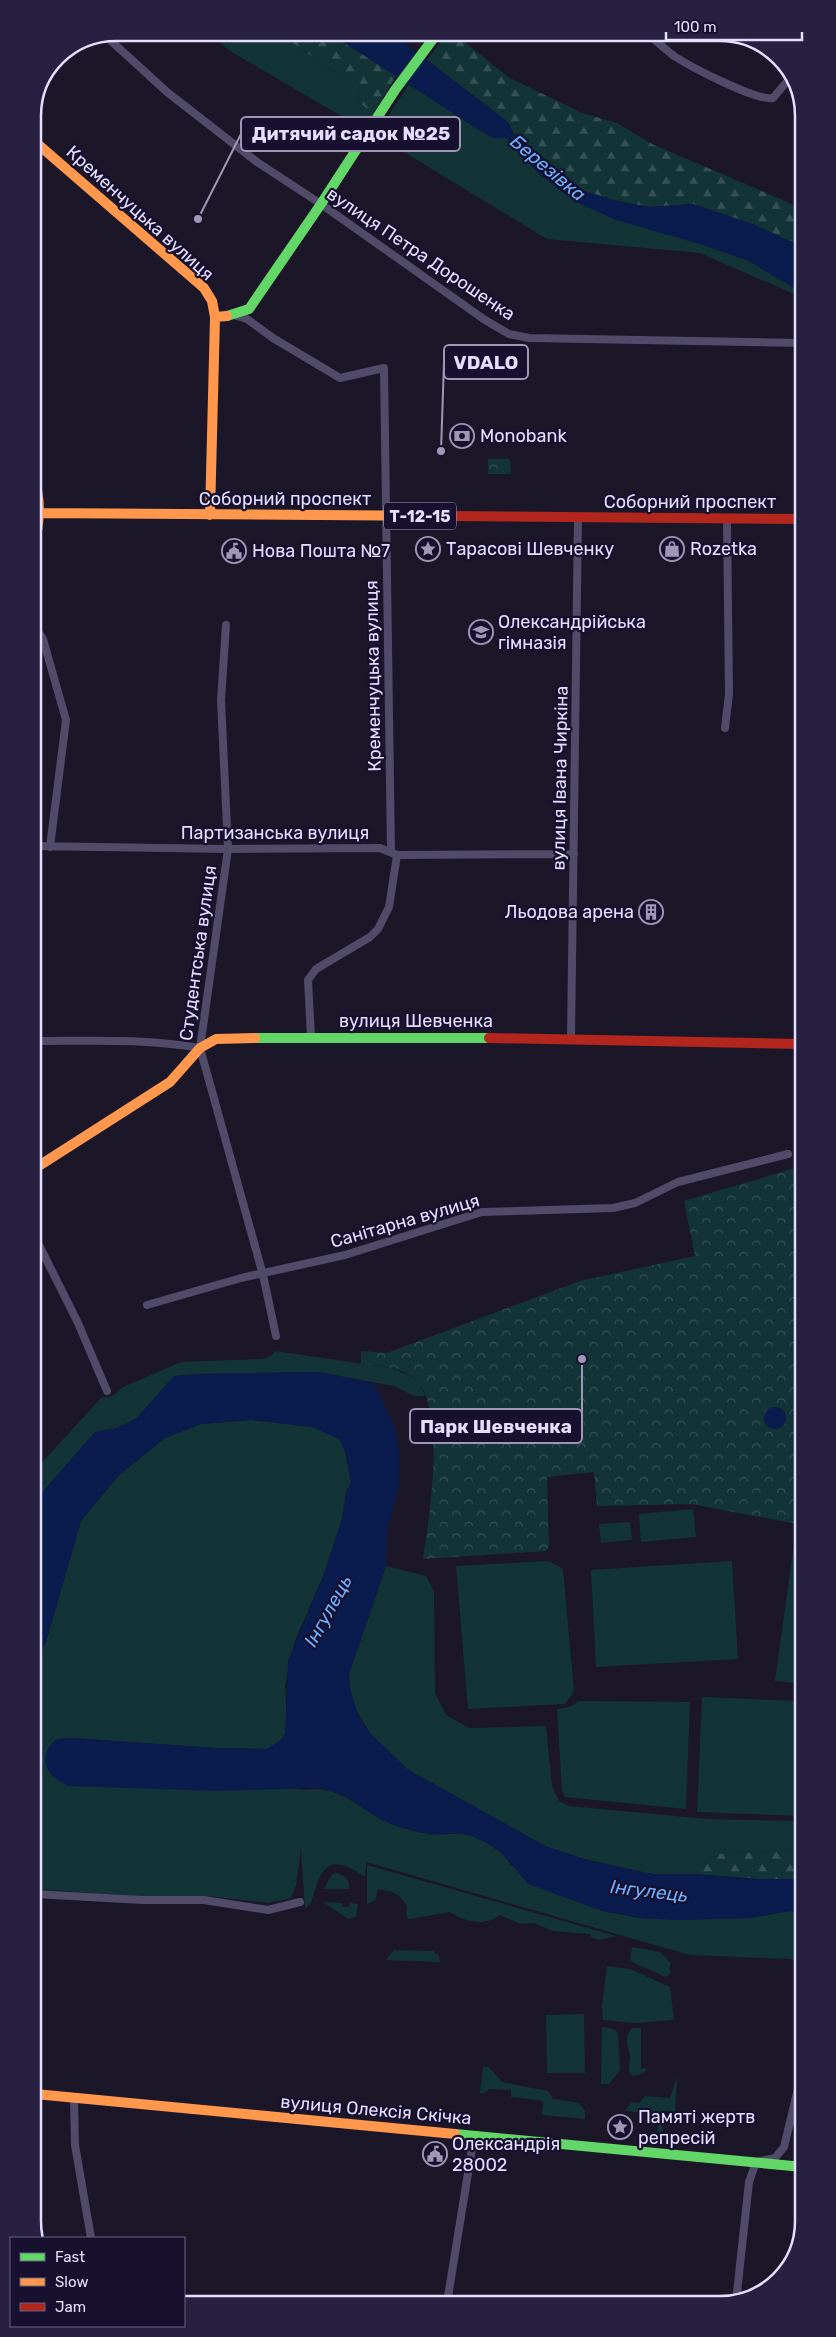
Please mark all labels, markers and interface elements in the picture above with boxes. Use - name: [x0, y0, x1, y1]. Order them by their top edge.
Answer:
- scale bar: [666, 10, 802, 42]
- text: 100 m: [674, 18, 716, 36]
- callout: Дитячий садок №25: [241, 117, 460, 151]
- text: Дитячий садок №25: [252, 122, 450, 145]
- water label: Березівка: [506, 130, 590, 206]
- street label: Кременчуцька вулиця: [62, 141, 218, 285]
- street label: вулиця Петра Дорошенка: [323, 183, 519, 325]
- callout: VDALO: [444, 345, 528, 379]
- text: VDALO: [454, 351, 518, 374]
- bank icon: Monobank: [449, 423, 475, 449]
- place label: Monobank: [480, 425, 567, 447]
- street label: Соборний проспект: [199, 488, 371, 510]
- street label: Соборний проспект: [604, 491, 776, 513]
- road number: Т-12-15: [384, 502, 456, 530]
- place icon: Тарасові Шевченку: [415, 536, 441, 562]
- shop icon: Rozetka: [659, 536, 685, 562]
- public building icon: Нова Пошта №7: [221, 538, 247, 564]
- place label: Тарасові Шевченку: [446, 538, 614, 560]
- place label: Rozetka: [690, 538, 757, 560]
- place label: Нова Пошта №7: [252, 540, 390, 562]
- street label: Кременчуцька вулиця: [360, 580, 386, 772]
- place label: Олександрійська гімназія: [498, 611, 646, 654]
- school or university icon: Олександрійська гімназія: [468, 619, 494, 645]
- street label: вулиця Івана Чиркіна: [547, 685, 573, 871]
- street label: Партизанська вулиця: [181, 822, 369, 844]
- street label: Студентська вулиця: [175, 864, 221, 1042]
- building icon: Льодова арена: [638, 899, 664, 925]
- place label: Льодова арена: [505, 901, 634, 923]
- street label: вулиця Шевченка: [339, 1010, 493, 1032]
- street label: Санітарна вулиця: [328, 1189, 482, 1253]
- callout: Парк Шевченка: [410, 1409, 582, 1443]
- text: Парк Шевченка: [420, 1415, 572, 1438]
- water label: Інгулець: [299, 1571, 357, 1651]
- water label: Інгулець: [609, 1875, 689, 1907]
- street label: вулиця Олексія Скічка: [279, 2091, 473, 2129]
- place label: Памяті жертв репресій: [638, 2106, 755, 2149]
- place icon: Памяті жертв репресій: [607, 2114, 633, 2140]
- place label: Олександрія 28002: [452, 2133, 560, 2176]
- public building icon: Олександрія 28002: [422, 2141, 448, 2167]
- legend: [10, 2237, 185, 2327]
- text: Fast: [55, 2248, 85, 2266]
- text: Slow: [55, 2273, 88, 2291]
- text: Jam: [55, 2298, 86, 2316]

